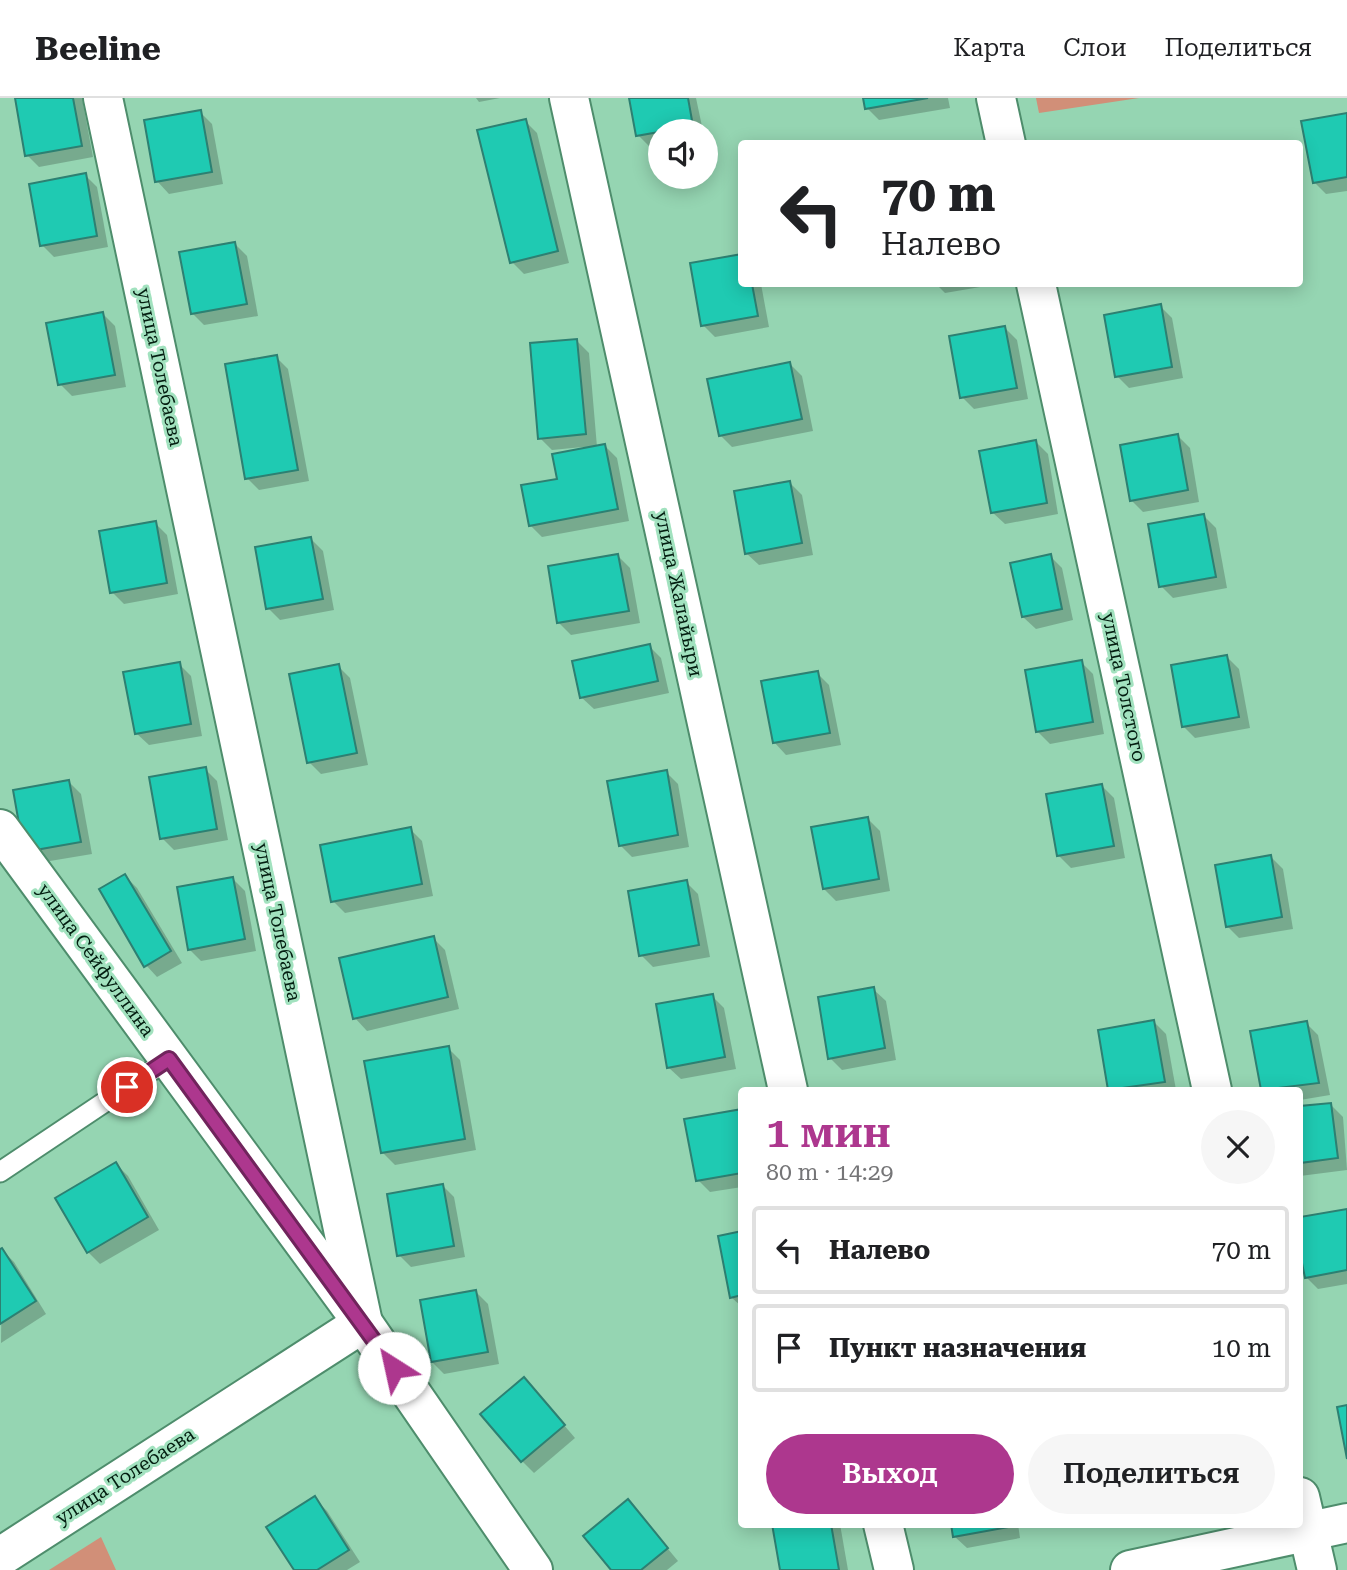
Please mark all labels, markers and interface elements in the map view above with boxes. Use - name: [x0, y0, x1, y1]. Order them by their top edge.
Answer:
- text: Beeline: [35, 29, 161, 68]
- text: Карта: [953, 34, 1025, 62]
- text: Слои: [1063, 34, 1126, 62]
- text: Поделиться: [1164, 34, 1312, 62]
- map controls: [648, 119, 718, 189]
- button: sound: [648, 119, 718, 189]
- text: 70 m: [881, 166, 996, 223]
- icon: left: [766, 168, 857, 259]
- text: Налево: [881, 225, 1001, 263]
- street label: улица Толебаева: [132, 286, 188, 449]
- street label: улица Жалайыри: [650, 509, 708, 679]
- street label: улица Толстого: [1097, 610, 1151, 764]
- street label: улица Толебаева: [250, 841, 306, 1004]
- street label: улица Сейфуллина: [33, 879, 160, 1042]
- pin: [97, 1057, 157, 1117]
- icon: arrive: [108, 1068, 146, 1106]
- text: 1 мин: [766, 1108, 891, 1157]
- button: close: [1201, 1110, 1275, 1184]
- text: 80 m · 14:29: [766, 1159, 893, 1186]
- icon: left: [770, 1231, 808, 1269]
- text: Налево: [829, 1235, 930, 1265]
- text: 70 m: [1212, 1235, 1271, 1265]
- icon: arrive: [770, 1329, 808, 1367]
- position arrow: [357, 1331, 431, 1405]
- text: Пункт назначения: [829, 1333, 1086, 1363]
- text: 10 m: [1212, 1333, 1271, 1363]
- street label: улица Толебаева: [51, 1422, 199, 1530]
- button: Выход: [766, 1434, 1014, 1514]
- button: Поделиться: [1028, 1434, 1275, 1514]

